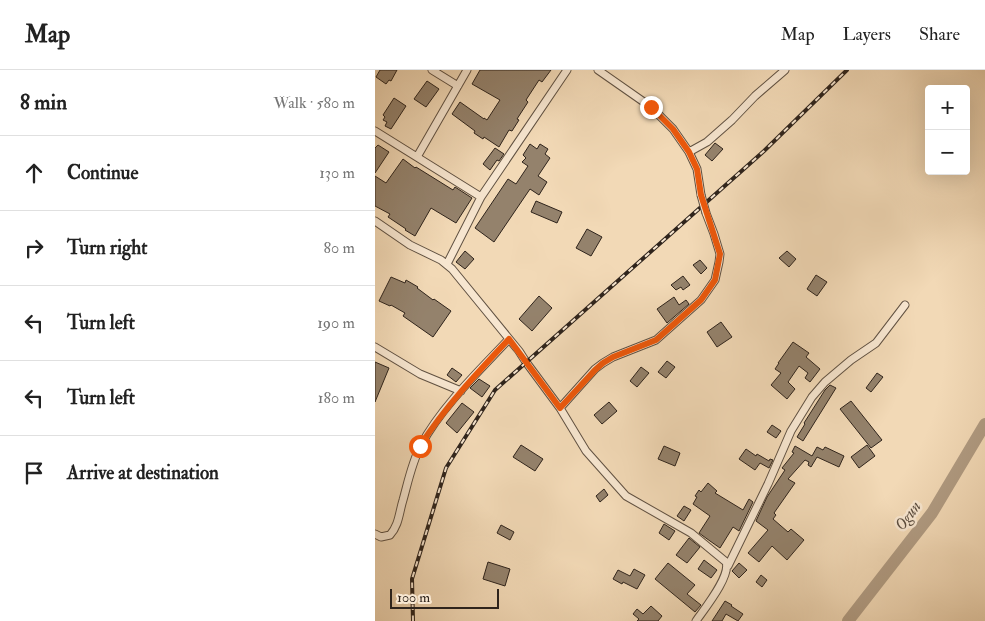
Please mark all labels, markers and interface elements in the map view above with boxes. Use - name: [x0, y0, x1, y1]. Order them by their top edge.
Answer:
- text: Map: [25, 19, 70, 50]
- text: Map: [781, 23, 815, 46]
- text: Layers: [843, 23, 891, 46]
- text: Share: [919, 23, 960, 46]
- map controls: [925, 85, 970, 175]
- button: +: [925, 85, 970, 130]
- text: 8 min: [20, 89, 67, 116]
- text: Walk · 580 m: [273, 93, 355, 113]
- route end: [640, 96, 663, 119]
- button: −: [925, 130, 970, 175]
- icon: ahead: [20, 159, 48, 187]
- text: Continue: [67, 161, 138, 185]
- text: 130 m: [319, 163, 355, 183]
- icon: right: [20, 234, 48, 262]
- text: Turn right: [67, 236, 147, 260]
- text: 80 m: [324, 238, 355, 258]
- icon: left: [20, 309, 48, 337]
- text: Turn left: [67, 311, 135, 335]
- text: 190 m: [317, 313, 355, 333]
- icon: left: [20, 384, 48, 412]
- text: Turn left: [67, 386, 135, 410]
- text: 180 m: [318, 388, 355, 408]
- route start: [409, 435, 432, 458]
- icon: arrive: [20, 459, 48, 487]
- text: Arrive at destination: [67, 461, 219, 485]
- water label: Ogun: [890, 497, 926, 535]
- scale bar: [390, 586, 499, 609]
- text: 100 m: [397, 589, 430, 606]

